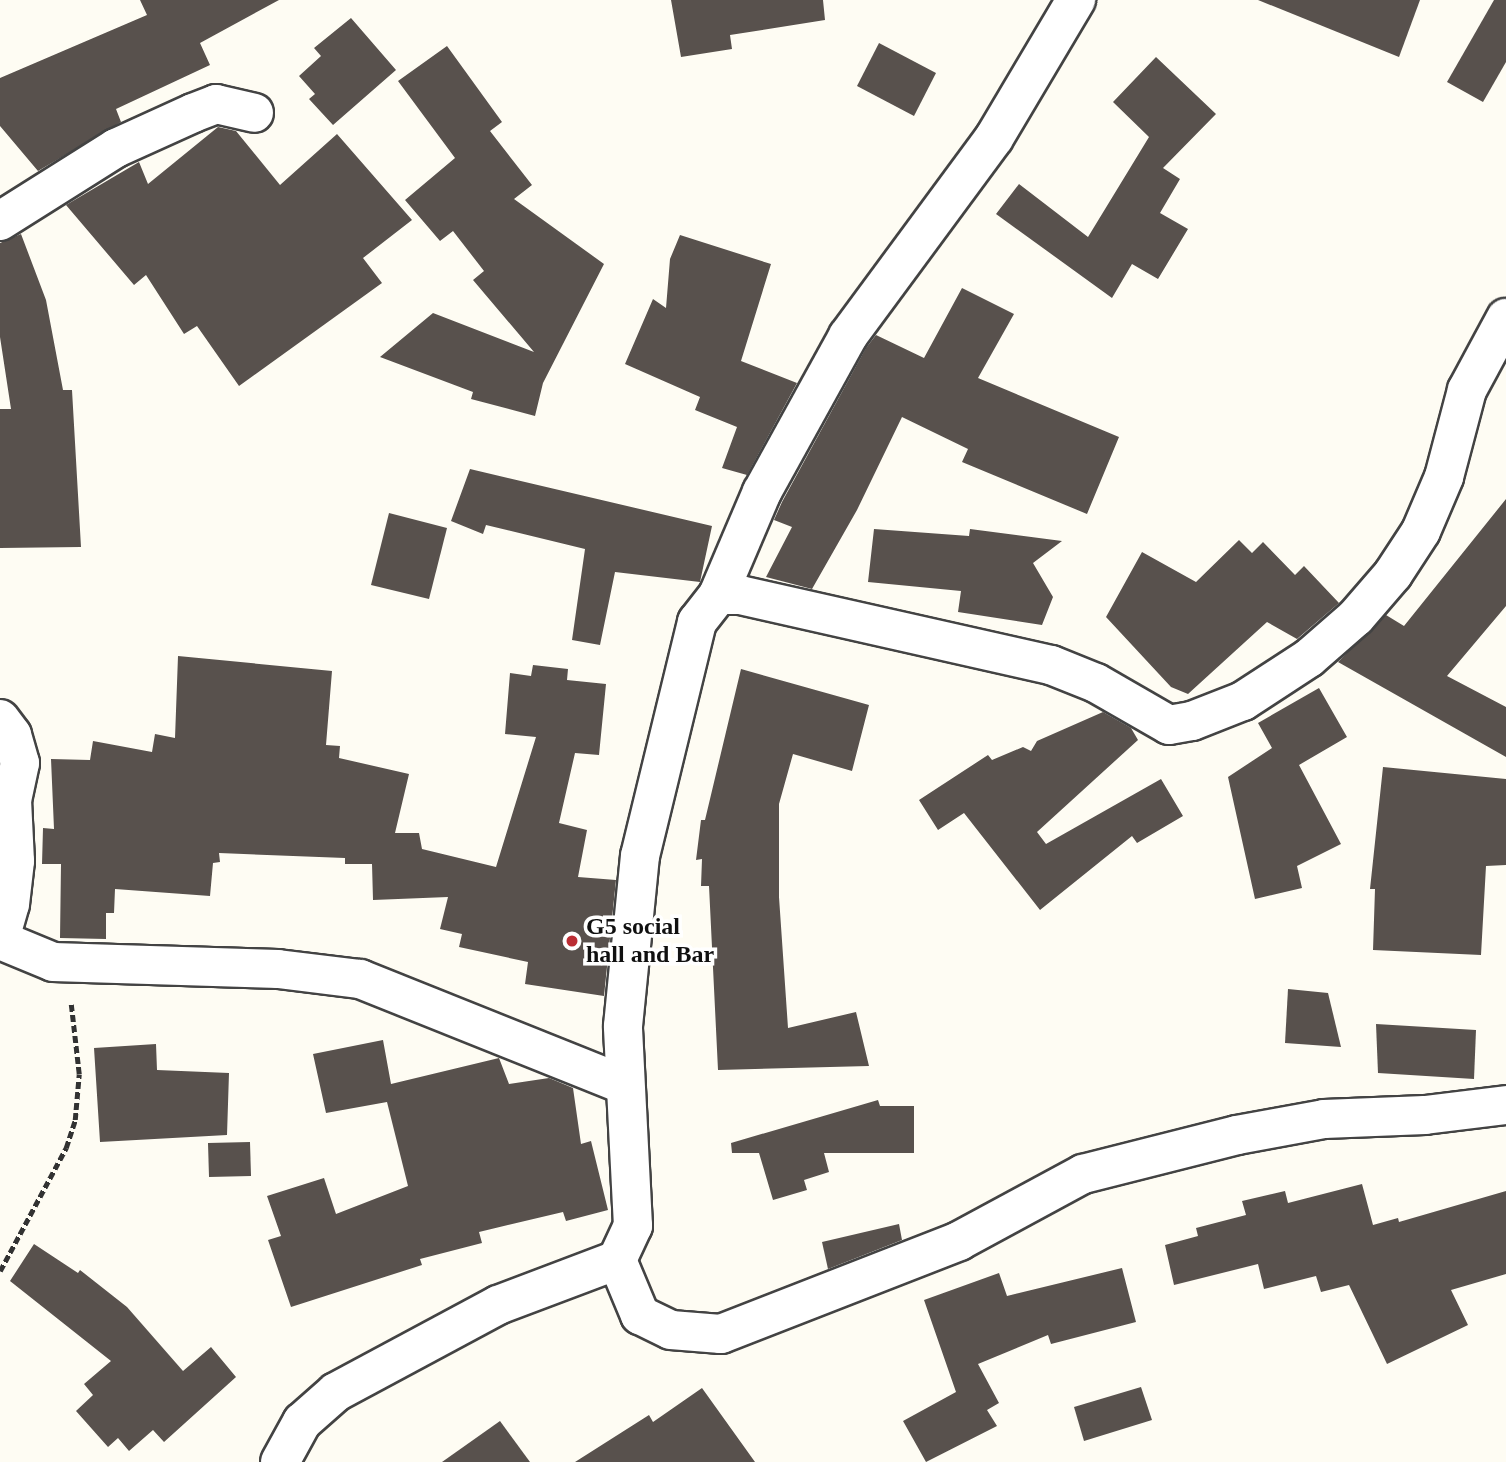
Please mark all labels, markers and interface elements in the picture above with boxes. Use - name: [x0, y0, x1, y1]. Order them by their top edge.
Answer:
- place label: G5 social hall and Bar: [586, 913, 714, 969]
- marker: G5 social hall and Bar: [564, 933, 580, 949]

